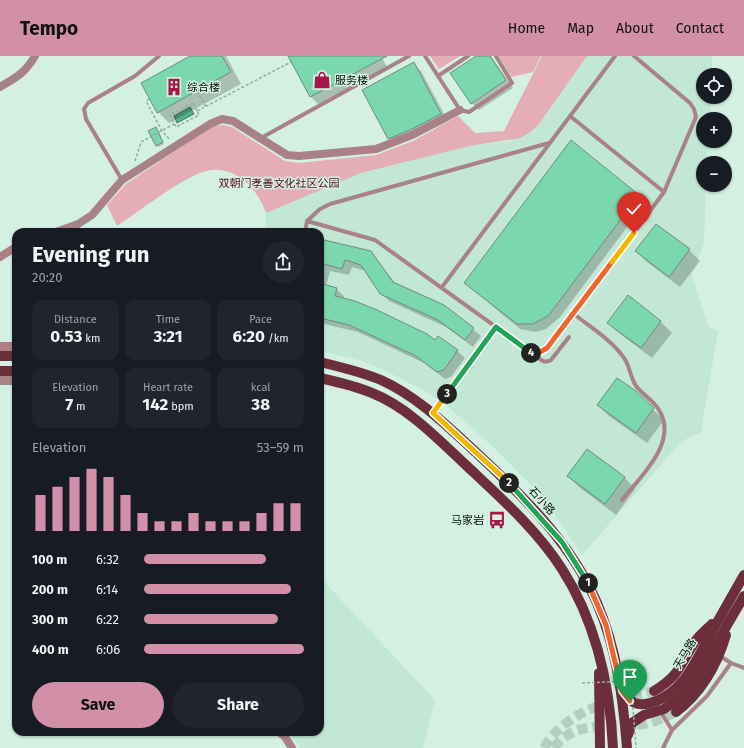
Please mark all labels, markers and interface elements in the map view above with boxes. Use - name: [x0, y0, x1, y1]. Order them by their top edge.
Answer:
- text: Tempo: [20, 17, 78, 40]
- text: Home: [508, 20, 545, 37]
- text: Map: [567, 20, 594, 37]
- text: About: [616, 20, 654, 37]
- text: Contact: [676, 20, 724, 37]
- map controls: [696, 68, 732, 192]
- button: locate: [696, 68, 732, 104]
- shop icon: 服务楼: [312, 70, 332, 90]
- place label: 服务楼: [335, 74, 368, 87]
- building icon: 综合楼: [164, 77, 184, 97]
- place label: 综合楼: [187, 81, 220, 94]
- button: +: [696, 112, 732, 148]
- button: −: [696, 156, 732, 192]
- park label: 双朝门孝善文化社区公园: [219, 177, 340, 190]
- pin: [617, 192, 651, 233]
- icon: check: [623, 198, 645, 220]
- text: Evening run: [32, 241, 149, 268]
- button: share: [262, 241, 304, 283]
- text: 20:20: [32, 270, 63, 285]
- text: Distance: [54, 313, 97, 326]
- text: Time: [156, 313, 180, 326]
- text: Pace: [249, 313, 272, 326]
- text: 0.53: [50, 326, 82, 347]
- text: 3:21: [153, 326, 183, 347]
- text: 6:20: [233, 326, 265, 347]
- text: km: [82, 332, 100, 345]
- text: /km: [265, 332, 289, 345]
- pin: 4: [521, 343, 541, 363]
- text: 4: [528, 346, 534, 359]
- text: Elevation: [52, 381, 98, 394]
- text: Heart rate: [143, 381, 193, 394]
- text: kcal: [251, 381, 271, 394]
- pin: 3: [437, 384, 457, 404]
- text: 3: [444, 387, 450, 400]
- text: 7: [65, 394, 73, 415]
- text: 142: [142, 394, 168, 415]
- text: 38: [251, 394, 270, 415]
- text: m: [73, 400, 85, 413]
- text: bpm: [168, 400, 194, 413]
- text: Elevation: [32, 440, 86, 455]
- text: 53–59 m: [257, 440, 304, 455]
- pin: 2: [499, 473, 519, 493]
- text: 2: [506, 476, 512, 489]
- street label: 石小路: [526, 484, 558, 518]
- bus stop icon: 马家岩: [487, 510, 507, 530]
- place label: 马家岩: [451, 514, 484, 527]
- text: 100 m: [32, 552, 67, 567]
- text: 6:32: [96, 552, 119, 567]
- pin: 1: [578, 573, 598, 593]
- text: 1: [585, 576, 591, 589]
- text: 200 m: [32, 582, 68, 597]
- text: 6:14: [96, 582, 118, 597]
- text: 300 m: [32, 612, 68, 627]
- text: 6:22: [96, 612, 119, 627]
- street label: 天马路: [671, 637, 699, 671]
- text: 400 m: [32, 642, 69, 657]
- text: 6:06: [96, 642, 120, 657]
- pin: [613, 660, 647, 701]
- icon: arrive: [619, 666, 641, 688]
- button: Save: [32, 682, 164, 728]
- button: Share: [172, 682, 304, 728]

